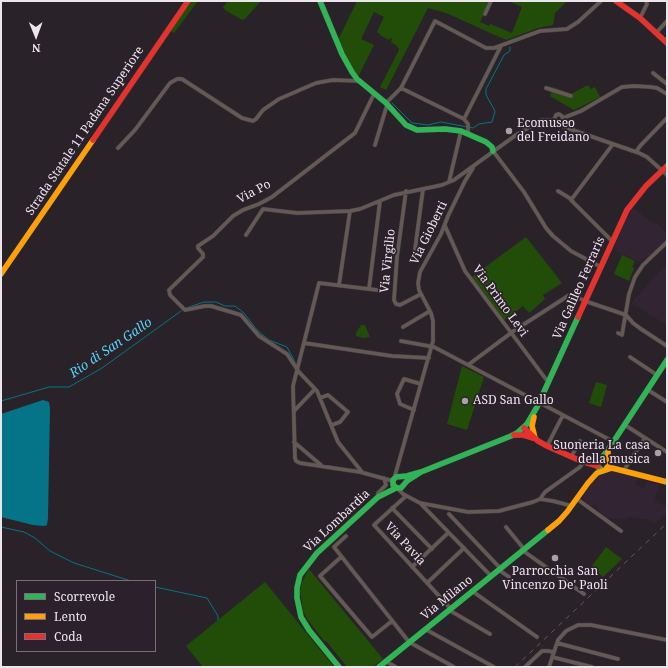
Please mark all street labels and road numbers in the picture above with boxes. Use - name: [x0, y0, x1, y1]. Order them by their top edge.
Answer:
- street label: Strada Statale 11 Padana Superiore: [23, 44, 147, 218]
- street label: Via Po: [235, 177, 273, 207]
- street label: Via Gioberti: [407, 199, 451, 267]
- street label: Via Virgilio: [377, 228, 399, 294]
- street label: Via Galileo Ferraris: [550, 235, 608, 341]
- street label: Via Primo Levi: [469, 263, 531, 339]
- street label: Via Lombardia: [301, 487, 373, 555]
- street label: Via Pavia: [382, 520, 428, 568]
- street label: Via Milano: [418, 573, 476, 623]

